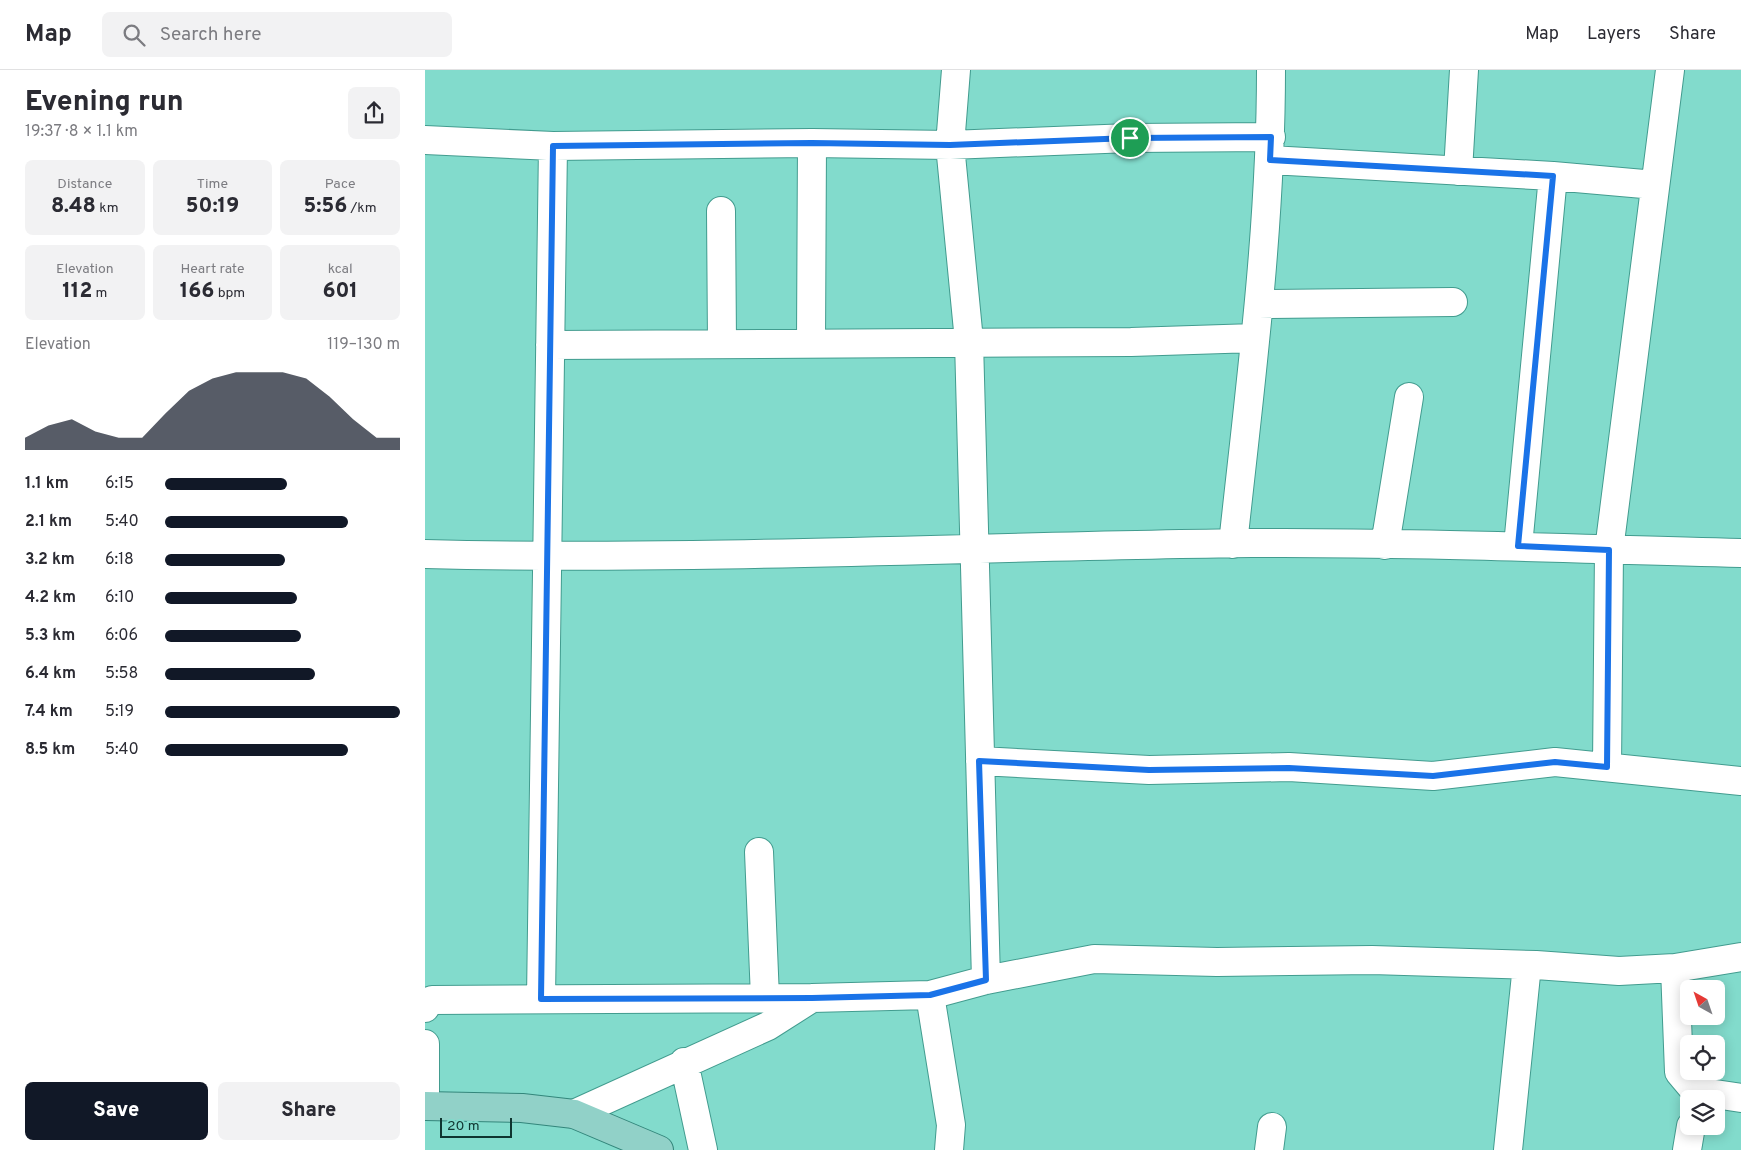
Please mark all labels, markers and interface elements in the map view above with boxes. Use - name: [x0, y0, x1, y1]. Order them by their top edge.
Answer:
- search box: [102, 12, 452, 57]
- text: Map: [25, 20, 72, 50]
- icon: search: [120, 21, 148, 49]
- text: Search here: [160, 23, 261, 47]
- text: Map: [1525, 23, 1559, 46]
- text: Layers: [1587, 23, 1641, 46]
- text: Share: [1669, 23, 1716, 46]
- text: Evening run: [25, 85, 184, 121]
- button: share: [348, 87, 400, 139]
- pin: [1109, 117, 1151, 159]
- text: 19:37 · 8 × 1.1 km: [25, 122, 138, 142]
- icon: arrive: [1116, 124, 1144, 152]
- text: Distance: [57, 176, 112, 193]
- text: Time: [197, 176, 228, 193]
- text: Pace: [325, 176, 356, 193]
- text: 8.48: [51, 193, 96, 220]
- text: 50:19: [186, 193, 239, 220]
- text: 5:56: [304, 193, 347, 220]
- text: km: [96, 200, 119, 217]
- text: /km: [347, 200, 377, 217]
- text: Elevation: [56, 261, 114, 278]
- text: Heart rate: [180, 261, 245, 278]
- text: kcal: [328, 261, 353, 278]
- text: 112: [62, 278, 92, 305]
- text: 166: [180, 278, 214, 305]
- text: 601: [322, 278, 358, 305]
- text: m: [92, 285, 107, 302]
- text: bpm: [214, 285, 245, 302]
- text: Elevation: [25, 335, 91, 355]
- text: 119–130 m: [327, 335, 400, 355]
- text: 1.1 km: [25, 474, 69, 494]
- text: 6:15: [105, 474, 134, 494]
- text: 2.1 km: [25, 512, 72, 532]
- text: 5:40: [105, 512, 139, 532]
- text: 3.2 km: [25, 550, 75, 570]
- text: 6:18: [105, 550, 134, 570]
- text: 4.2 km: [25, 588, 76, 608]
- text: 6:10: [105, 588, 134, 608]
- text: 5.3 km: [25, 626, 75, 646]
- text: 6:06: [105, 626, 138, 646]
- text: 6.4 km: [25, 664, 76, 684]
- text: 5:58: [105, 664, 138, 684]
- text: 7.4 km: [25, 702, 73, 722]
- text: 5:19: [105, 702, 134, 722]
- text: 8.5 km: [25, 740, 75, 760]
- text: 5:40: [105, 740, 139, 760]
- north arrow: [1680, 980, 1725, 1025]
- map controls: [1680, 980, 1725, 1135]
- button: locate: [1680, 1035, 1725, 1080]
- button: Save: [25, 1082, 208, 1140]
- button: Share: [218, 1082, 400, 1140]
- button: layers: [1680, 1090, 1725, 1135]
- scale bar: [440, 1115, 513, 1138]
- text: 20 m: [447, 1118, 480, 1135]

